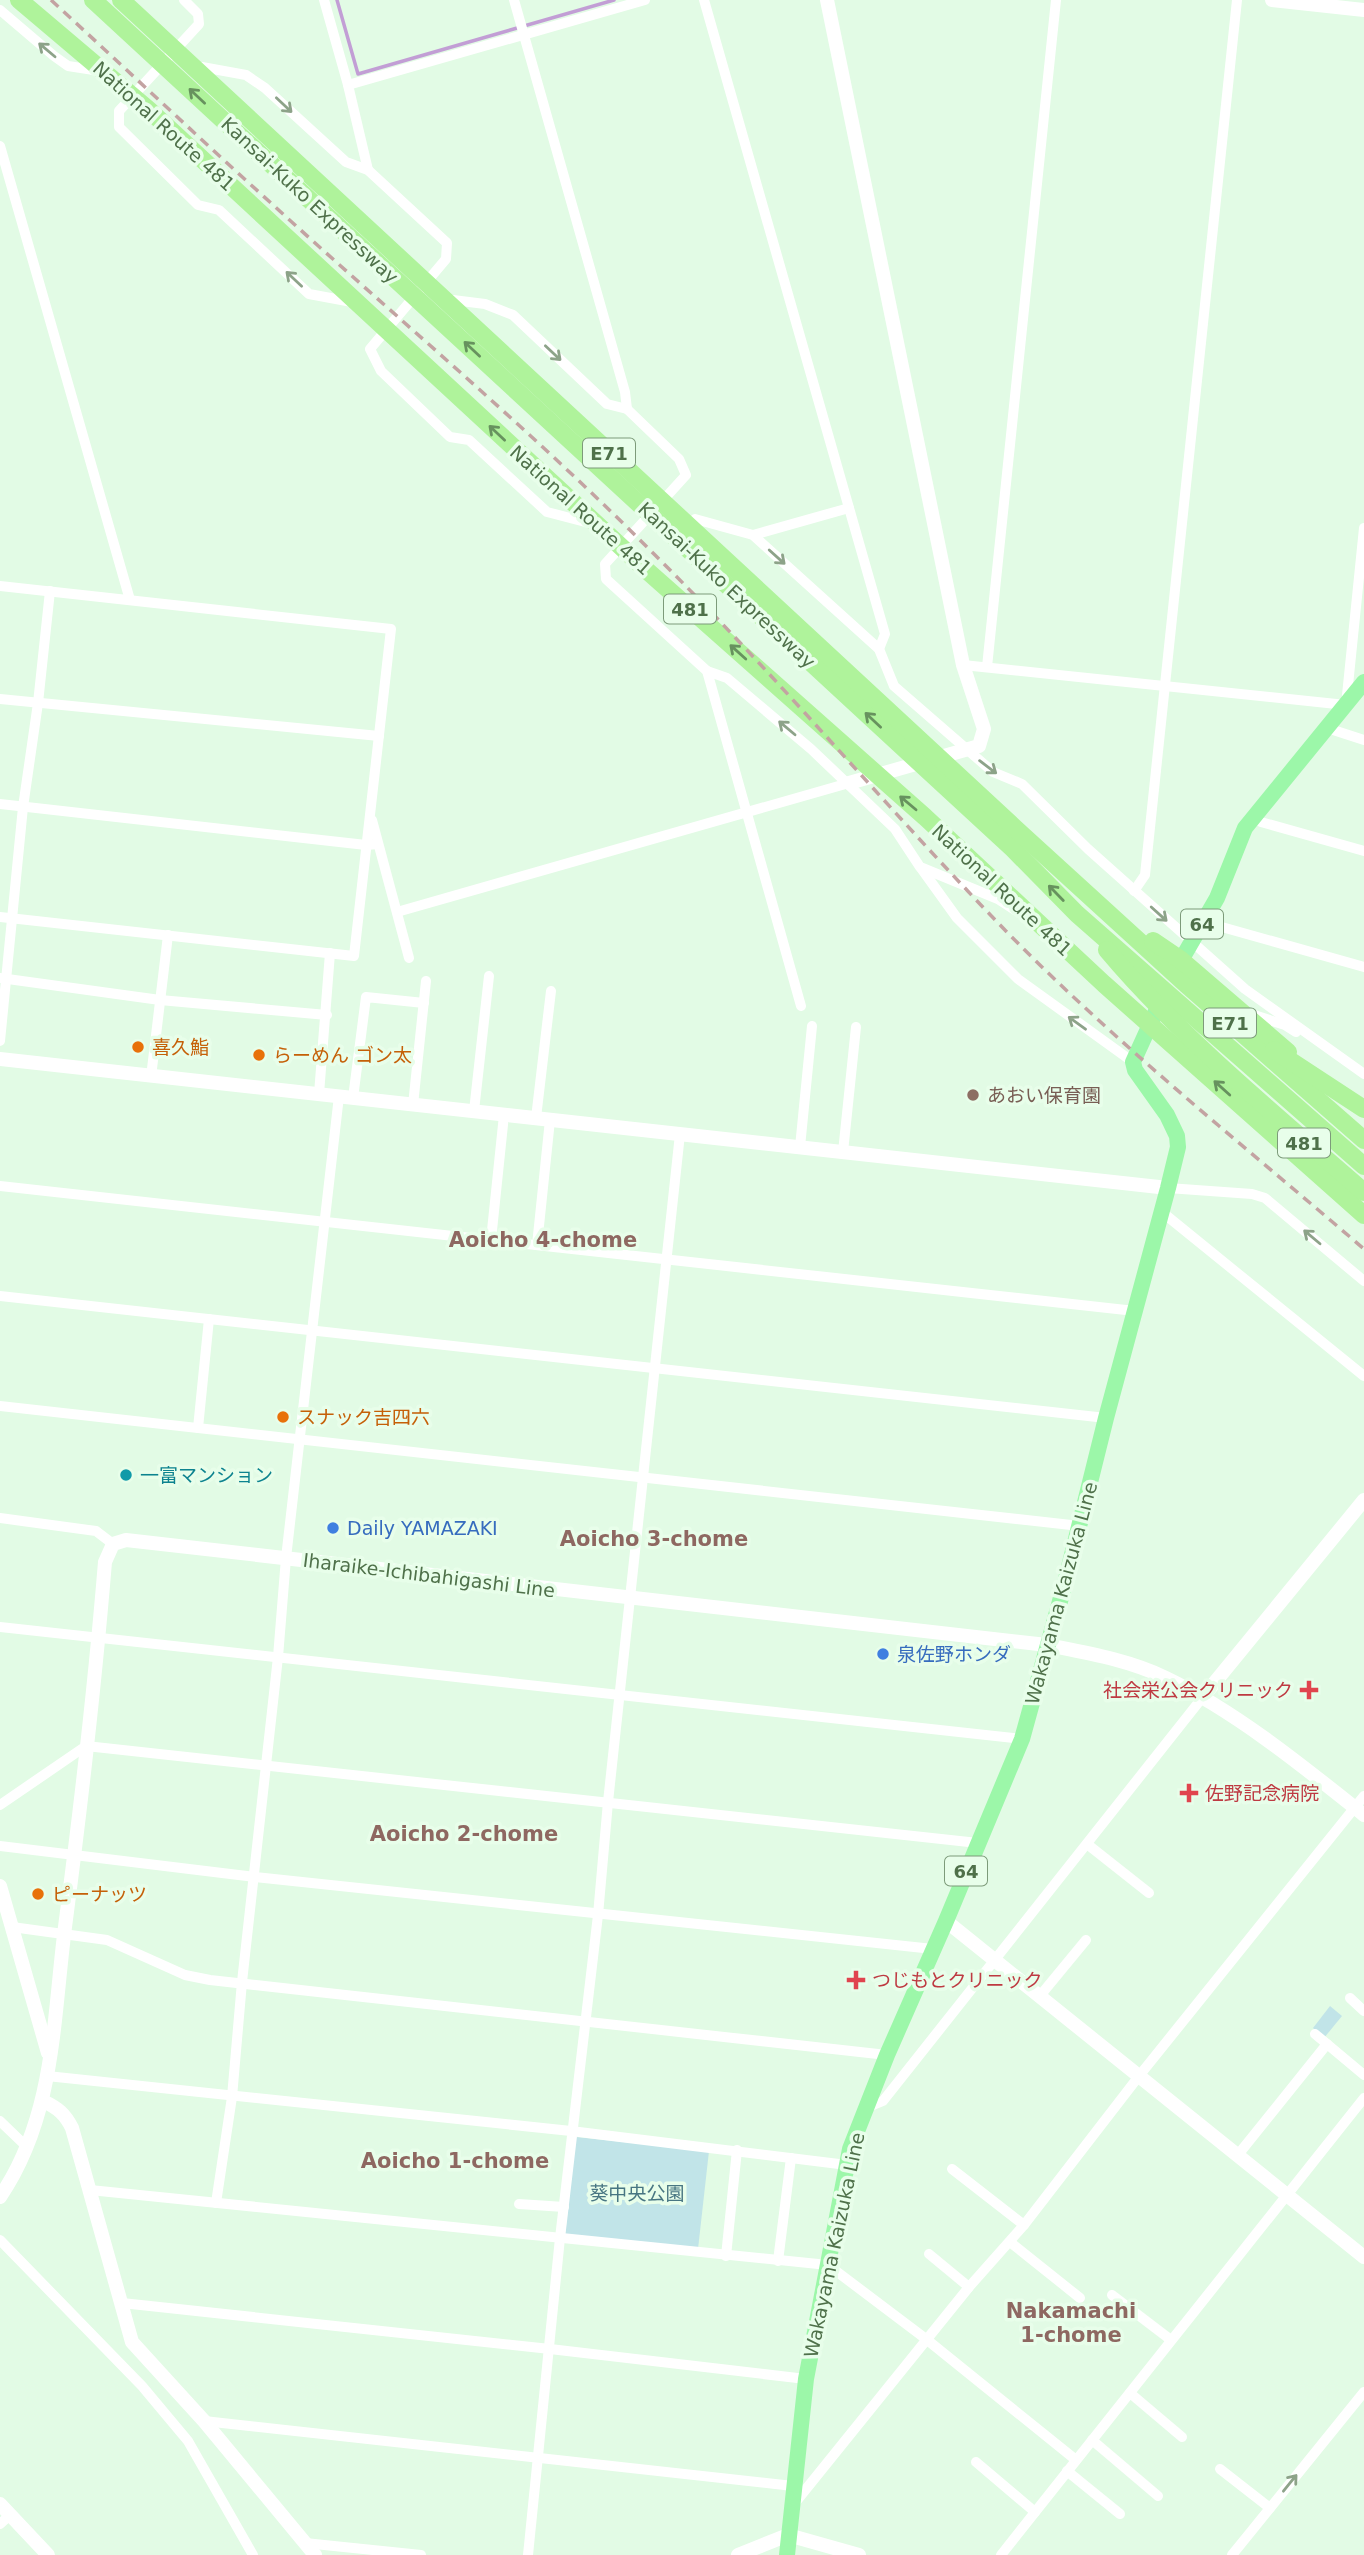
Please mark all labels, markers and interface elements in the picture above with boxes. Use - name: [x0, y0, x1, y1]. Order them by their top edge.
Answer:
- one-way arrow: [39, 43, 57, 58]
- street label: National Route 481: [89, 57, 239, 195]
- one-way arrow: [189, 87, 206, 104]
- one-way arrow: [275, 97, 293, 113]
- street label: Kansai-Kuko Expressway: [217, 112, 403, 288]
- one-way arrow: [286, 271, 303, 288]
- one-way arrow: [464, 341, 481, 358]
- one-way arrow: [544, 344, 561, 361]
- one-way arrow: [489, 425, 506, 442]
- road number: E71: [583, 438, 635, 467]
- street label: National Route 481: [506, 441, 656, 579]
- street label: Kansai-Kuko Expressway: [634, 497, 820, 673]
- one-way arrow: [768, 549, 786, 565]
- road number: 481: [664, 594, 716, 624]
- one-way arrow: [729, 644, 747, 660]
- one-way arrow: [865, 711, 882, 728]
- one-way arrow: [778, 720, 796, 736]
- one-way arrow: [978, 759, 997, 774]
- one-way arrow: [900, 795, 918, 811]
- street label: National Route 481: [928, 820, 1076, 960]
- one-way arrow: [1048, 885, 1065, 902]
- one-way arrow: [1150, 906, 1168, 922]
- road number: 64: [1181, 909, 1223, 939]
- road number: E71: [1204, 1008, 1256, 1038]
- one-way arrow: [1068, 1015, 1087, 1030]
- place label: 喜久鮨: [152, 1036, 209, 1058]
- marker: 喜久鮨: [130, 1039, 146, 1055]
- place label: らーめん ゴン太: [273, 1044, 412, 1066]
- marker: らーめん ゴン太: [251, 1047, 267, 1063]
- one-way arrow: [1213, 1080, 1231, 1096]
- place label: あおい保育園: [987, 1084, 1101, 1106]
- marker: あおい保育園: [965, 1087, 981, 1103]
- road number: 481: [1278, 1128, 1330, 1158]
- district label: Aoicho 4-chome: [449, 1228, 637, 1252]
- one-way arrow: [1303, 1229, 1321, 1245]
- place label: スナック吉四六: [297, 1406, 430, 1428]
- marker: スナック吉四六: [275, 1409, 291, 1425]
- place label: 一富マンション: [140, 1464, 273, 1486]
- marker: 一富マンション: [118, 1467, 134, 1483]
- street label: Wakayama Kaizuka Line: [1021, 1479, 1101, 1707]
- place label: Daily YAMAZAKI: [347, 1517, 498, 1539]
- marker: Daily YAMAZAKI: [325, 1520, 341, 1536]
- district label: Aoicho 3-chome: [560, 1527, 748, 1551]
- street label: Iharaike-Ichibahigashi Line: [302, 1549, 556, 1601]
- place label: 泉佐野ホンダ: [897, 1643, 1011, 1665]
- marker: 泉佐野ホンダ: [875, 1646, 891, 1662]
- place label: 社会栄公会クリニック: [1103, 1679, 1293, 1701]
- marker: 社会栄公会クリニック: [1299, 1680, 1319, 1700]
- place label: 佐野記念病院: [1205, 1782, 1319, 1804]
- marker: 佐野記念病院: [1179, 1783, 1199, 1803]
- district label: Aoicho 2-chome: [370, 1822, 558, 1846]
- road number: 64: [945, 1856, 987, 1885]
- place label: ピーナッツ: [52, 1883, 147, 1905]
- marker: ピーナッツ: [30, 1886, 46, 1902]
- place label: つじもとクリニック: [872, 1969, 1043, 1991]
- marker: つじもとクリニック: [846, 1970, 866, 1990]
- street label: Wakayama Kaizuka Line: [799, 2130, 869, 2360]
- district label: Aoicho 1-chome: [361, 2149, 549, 2173]
- park label: 葵中央公園: [589, 2182, 685, 2204]
- district label: Nakamachi 1-chome: [1006, 2299, 1136, 2347]
- one-way arrow: [1283, 2475, 1298, 2493]

